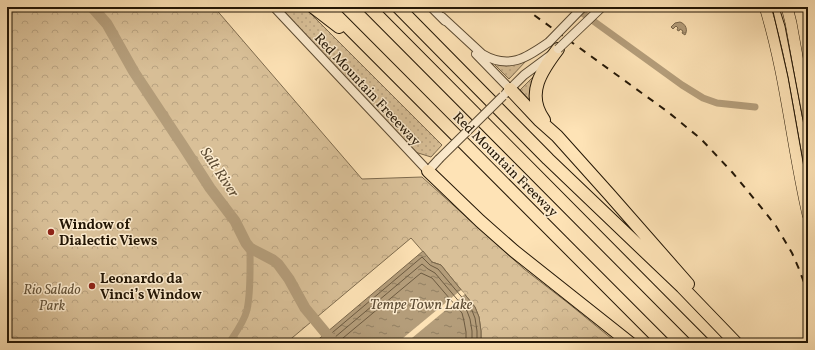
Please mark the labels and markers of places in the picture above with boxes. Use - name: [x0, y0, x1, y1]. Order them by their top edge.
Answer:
- place label: Window of Dialectic Views: [59, 216, 158, 251]
- marker: Window of Dialectic Views: [46, 227, 56, 237]
- place label: Leonardo da Vinci’s Window: [100, 270, 202, 305]
- marker: Leonardo da Vinci’s Window: [87, 281, 97, 291]

